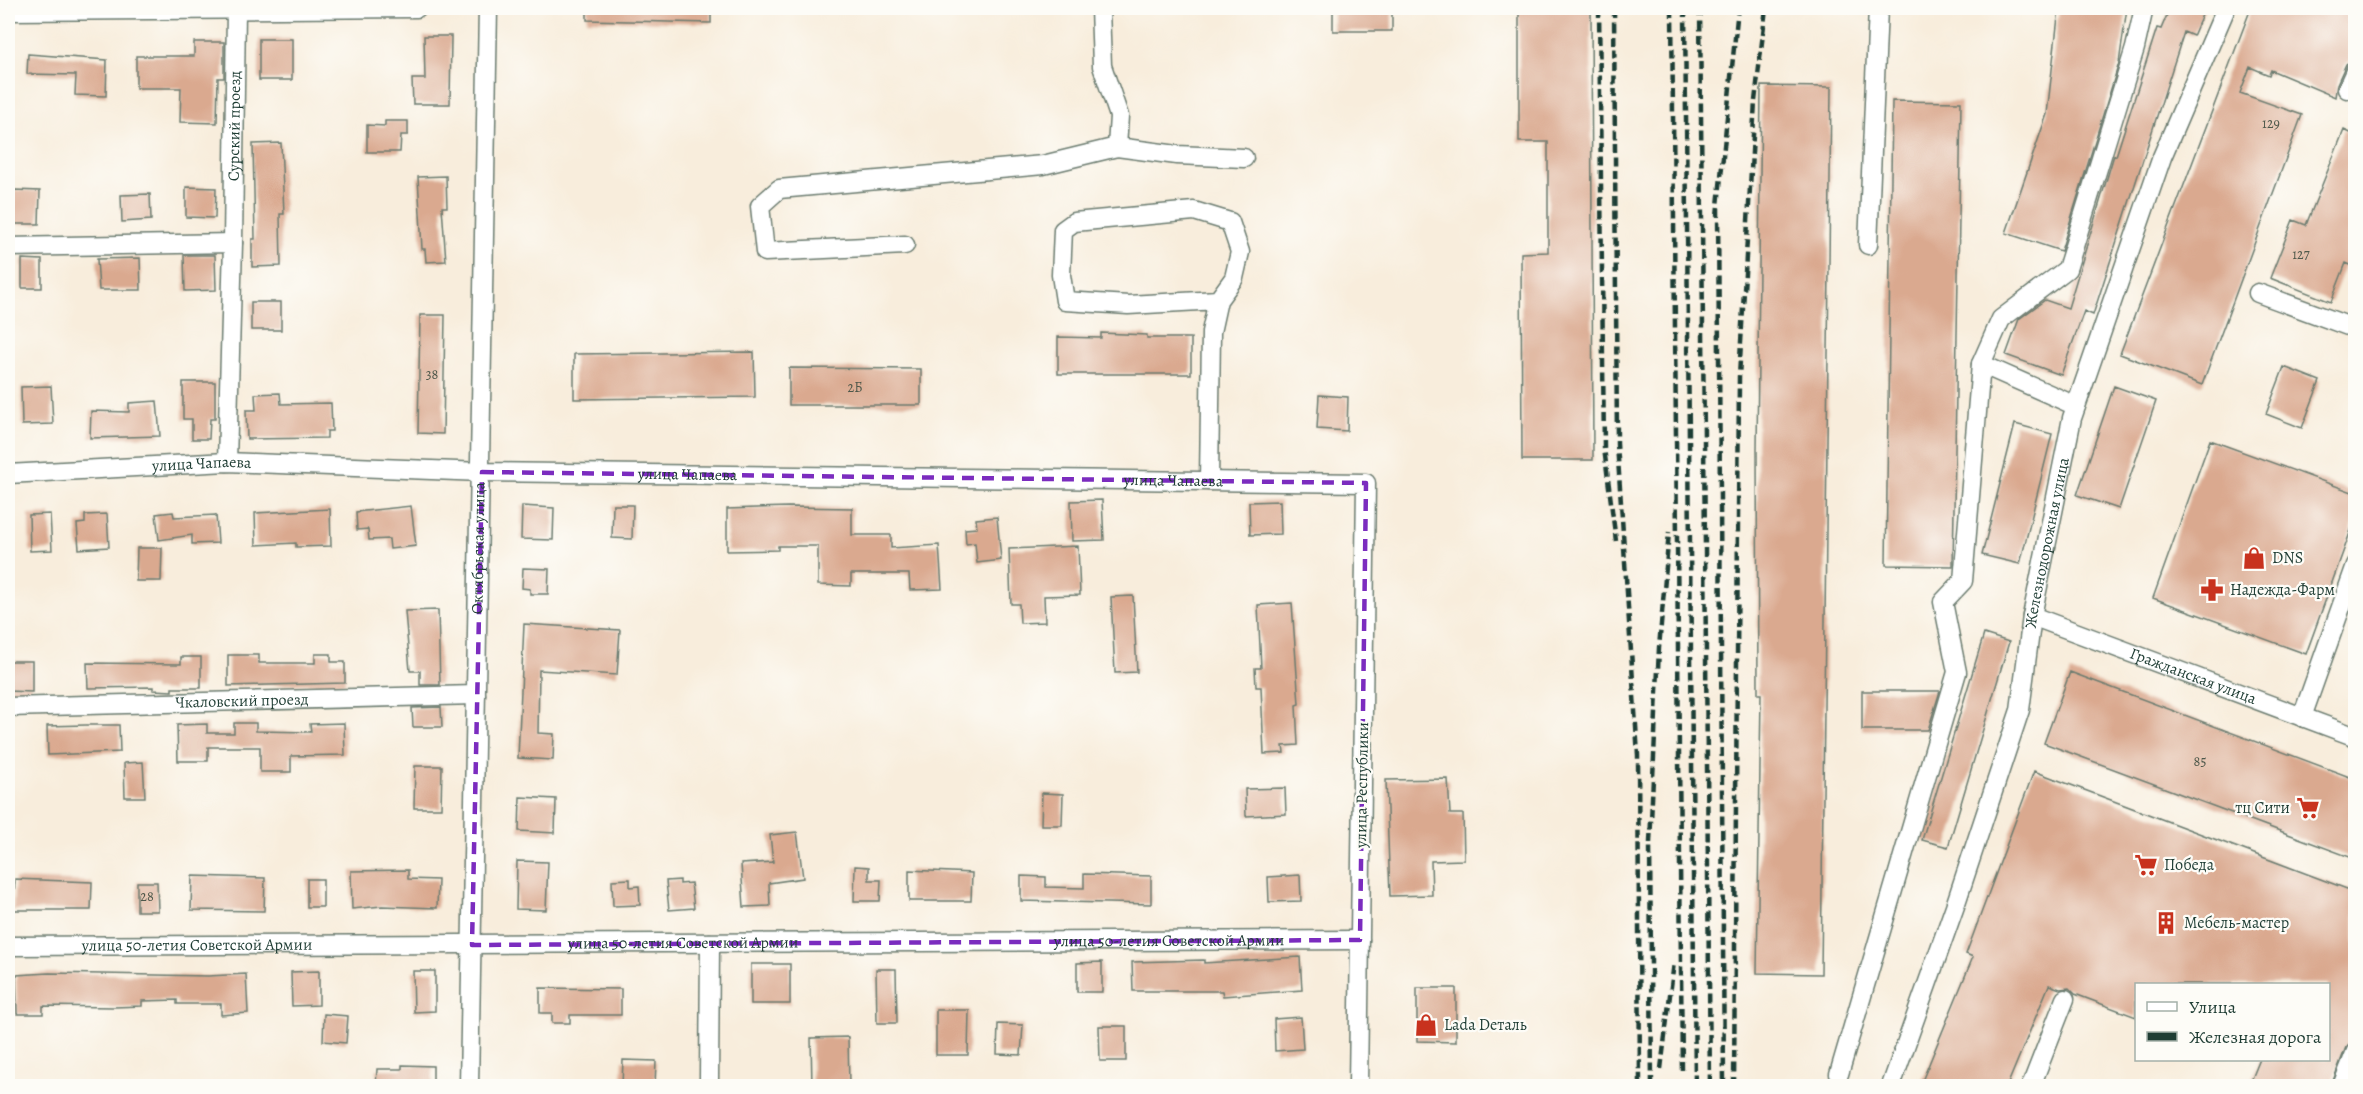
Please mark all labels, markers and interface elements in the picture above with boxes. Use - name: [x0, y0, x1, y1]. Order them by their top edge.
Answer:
- street label: Сурский проезд: [223, 71, 246, 181]
- house number: 129: [2262, 114, 2280, 133]
- house number: 127: [2292, 245, 2310, 264]
- house number: 38: [426, 365, 439, 384]
- house number: 2Б: [848, 378, 863, 397]
- street label: улица Чапаева: [150, 451, 252, 477]
- street label: Железнодорожная улица: [2020, 455, 2075, 629]
- street label: улица Чапаева: [637, 463, 738, 486]
- street label: улица Чапаева: [1123, 469, 1224, 492]
- street label: Октябрьская улица: [466, 481, 491, 614]
- shop icon: DNS: [2241, 545, 2267, 571]
- place label: DNS: [2272, 547, 2303, 569]
- pharmacy icon: Надежда-Фарм: [2199, 577, 2225, 603]
- place label: Надежда-Фарм: [2230, 579, 2335, 601]
- street label: Гражданская улица: [2127, 642, 2260, 710]
- street label: Чкаловский проезд: [175, 688, 309, 714]
- street label: улица Республики: [1350, 722, 1374, 849]
- house number: 85: [2194, 752, 2206, 771]
- supermarket icon: тц Сити: [2295, 795, 2321, 821]
- place label: тц Сити: [2235, 797, 2290, 819]
- supermarket icon: Победа: [2133, 852, 2159, 878]
- place label: Победа: [2164, 854, 2215, 876]
- house number: 28: [140, 887, 154, 906]
- building icon: Мебель-мастер: [2153, 910, 2179, 936]
- place label: Мебель-мастер: [2184, 912, 2289, 934]
- street label: улица 50-летия Советской Армии: [1053, 929, 1284, 952]
- street label: улица 50-летия Советской Армии: [567, 931, 798, 955]
- street label: улица 50-летия Советской Армии: [81, 934, 312, 957]
- legend: [2135, 983, 2330, 1061]
- text: Улица: [2189, 995, 2237, 1019]
- shop icon: Lada Dеталь: [1413, 1012, 1439, 1038]
- place label: Lada Dеталь: [1444, 1014, 1527, 1036]
- text: Железная дорога: [2189, 1025, 2322, 1049]

